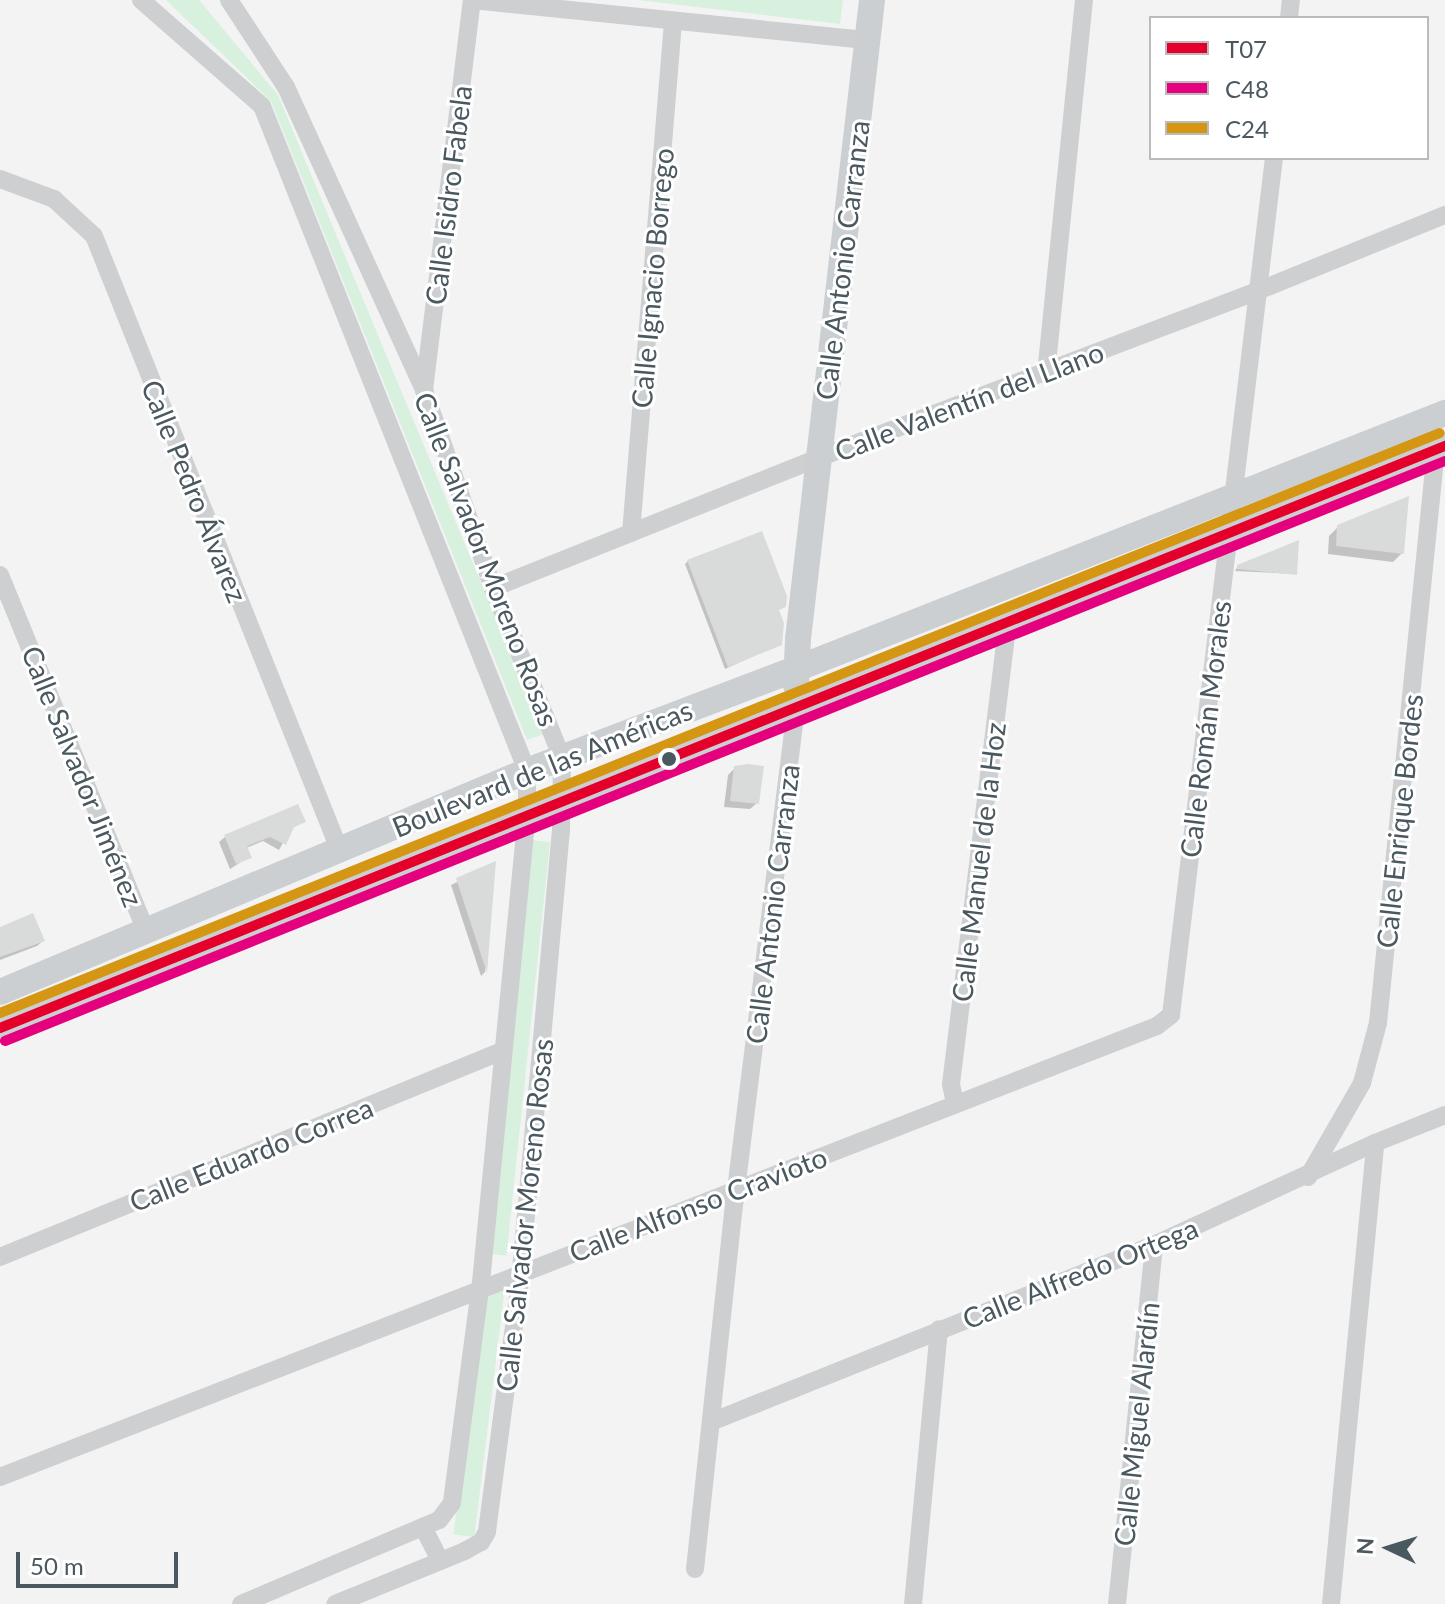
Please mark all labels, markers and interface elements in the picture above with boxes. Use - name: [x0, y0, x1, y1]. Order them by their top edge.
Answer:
- legend: [1149, 16, 1429, 160]
- text: T07: [1225, 34, 1267, 63]
- text: C48: [1225, 74, 1269, 103]
- street label: Calle Isidro Fabela: [418, 83, 478, 307]
- text: C24: [1225, 114, 1269, 143]
- street label: Calle Antonio Carranza: [808, 118, 876, 402]
- street label: Calle Ignacio Borrego: [624, 147, 680, 409]
- street label: Calle Valentín del Llano: [829, 334, 1109, 468]
- street label: Calle Pedro Álvarez: [135, 375, 255, 607]
- street label: Calle Salvador Moreno Rosas: [408, 387, 566, 731]
- street label: Calle Román Morales: [1173, 598, 1237, 860]
- street label: Calle Salvador Jiménez: [15, 640, 151, 912]
- street label: Boulevard de las Américas: [387, 692, 697, 844]
- street label: Calle Enrique Bordes: [1369, 692, 1429, 950]
- street label: Calle Manuel de la Hoz: [944, 720, 1012, 1004]
- unlabelled marker: [661, 751, 677, 767]
- street label: Calle Antonio Carranza: [738, 762, 806, 1046]
- street label: Calle Salvador Moreno Rosas: [489, 1036, 559, 1394]
- street label: Calle Eduardo Correa: [124, 1090, 378, 1218]
- street label: Calle Alfonso Cravioto: [564, 1139, 832, 1269]
- street label: Calle Alfredo Ortega: [957, 1210, 1203, 1336]
- street label: Calle Miguel Alardín: [1106, 1300, 1166, 1548]
- north arrow: [1349, 1508, 1429, 1588]
- scale bar: [20, 1536, 182, 1586]
- text: N: [1351, 1537, 1379, 1556]
- text: 50 m: [30, 1551, 84, 1580]

